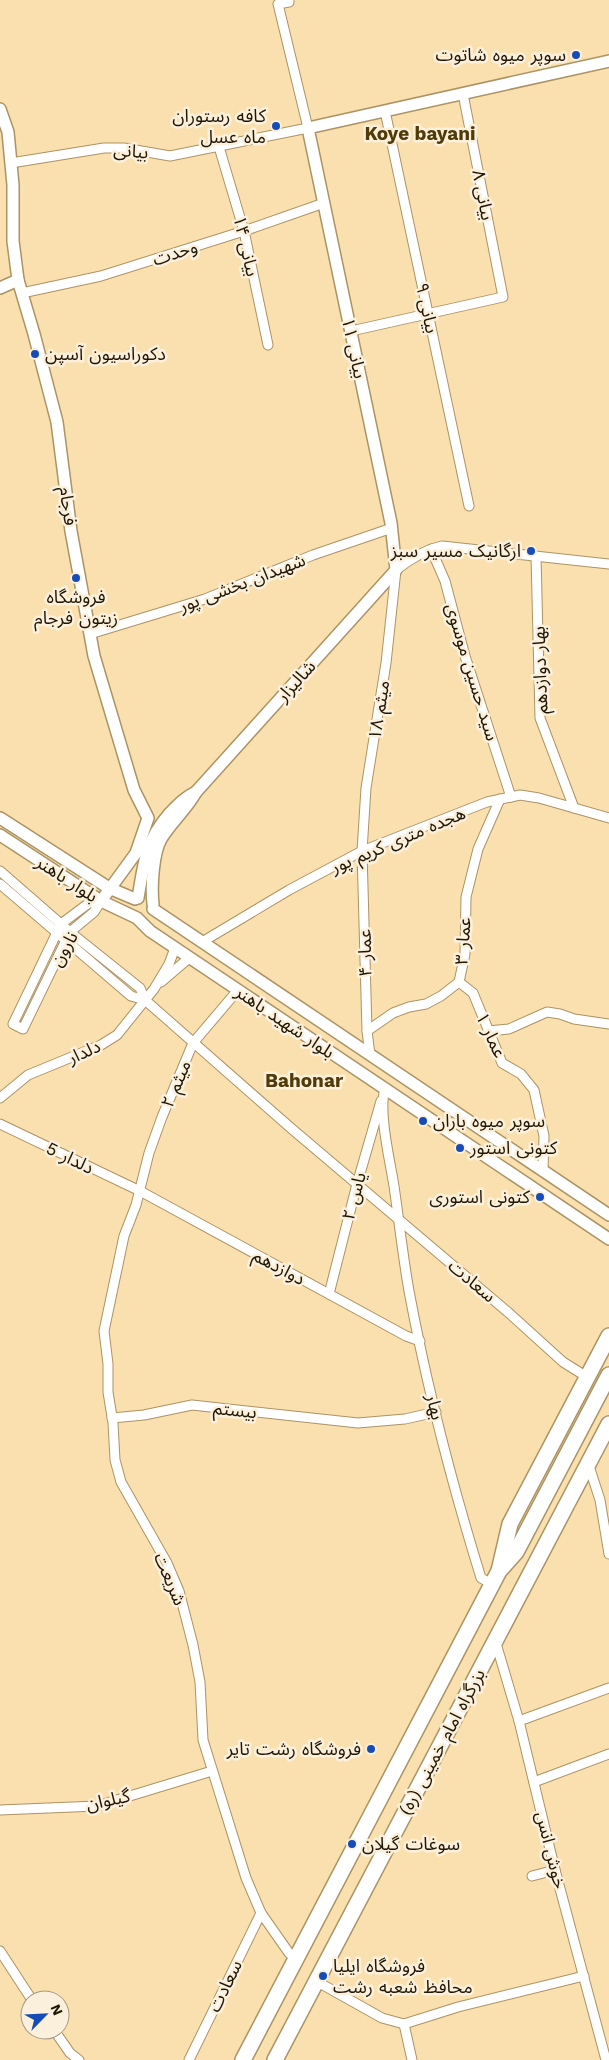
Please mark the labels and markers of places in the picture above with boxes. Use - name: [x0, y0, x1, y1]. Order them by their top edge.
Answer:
- place label: سوپر میوه شاتوت: [436, 44, 566, 66]
- marker: سوپر میوه شاتوت: [570, 49, 582, 61]
- place label: کافه رستوران ماه عسل: [172, 105, 267, 148]
- marker: کافه رستوران ماه عسل: [270, 120, 282, 132]
- place label: دکوراسیون آسپن: [45, 343, 166, 365]
- marker: دکوراسیون آسپن: [29, 348, 41, 360]
- place label: ارگانیک مسیر سبز: [390, 540, 521, 562]
- marker: ارگانیک مسیر سبز: [525, 545, 537, 557]
- marker: فروشگاه زیتون فرجام: [70, 572, 82, 584]
- place label: فروشگاه زیتون فرجام: [34, 586, 118, 632]
- place label: سوپر میوه باران: [433, 1110, 545, 1132]
- marker: سوپر میوه باران: [417, 1115, 429, 1127]
- place label: کتونی استور: [469, 1137, 558, 1159]
- marker: کتونی استور: [454, 1142, 466, 1154]
- place label: کتونی استوری: [429, 1186, 531, 1208]
- marker: کتونی استوری: [534, 1191, 546, 1203]
- place label: فروشگاه رشت تاير: [226, 1738, 361, 1760]
- marker: فروشگاه رشت تاير: [365, 1743, 377, 1755]
- place label: سوغات گیلان: [362, 1833, 460, 1855]
- marker: سوغات گیلان: [346, 1838, 358, 1850]
- place label: فروشگاه ایلیا محافظ شعبه رشت: [333, 1955, 473, 1998]
- marker: فروشگاه ایلیا محافظ شعبه رشت: [317, 1970, 329, 1982]

